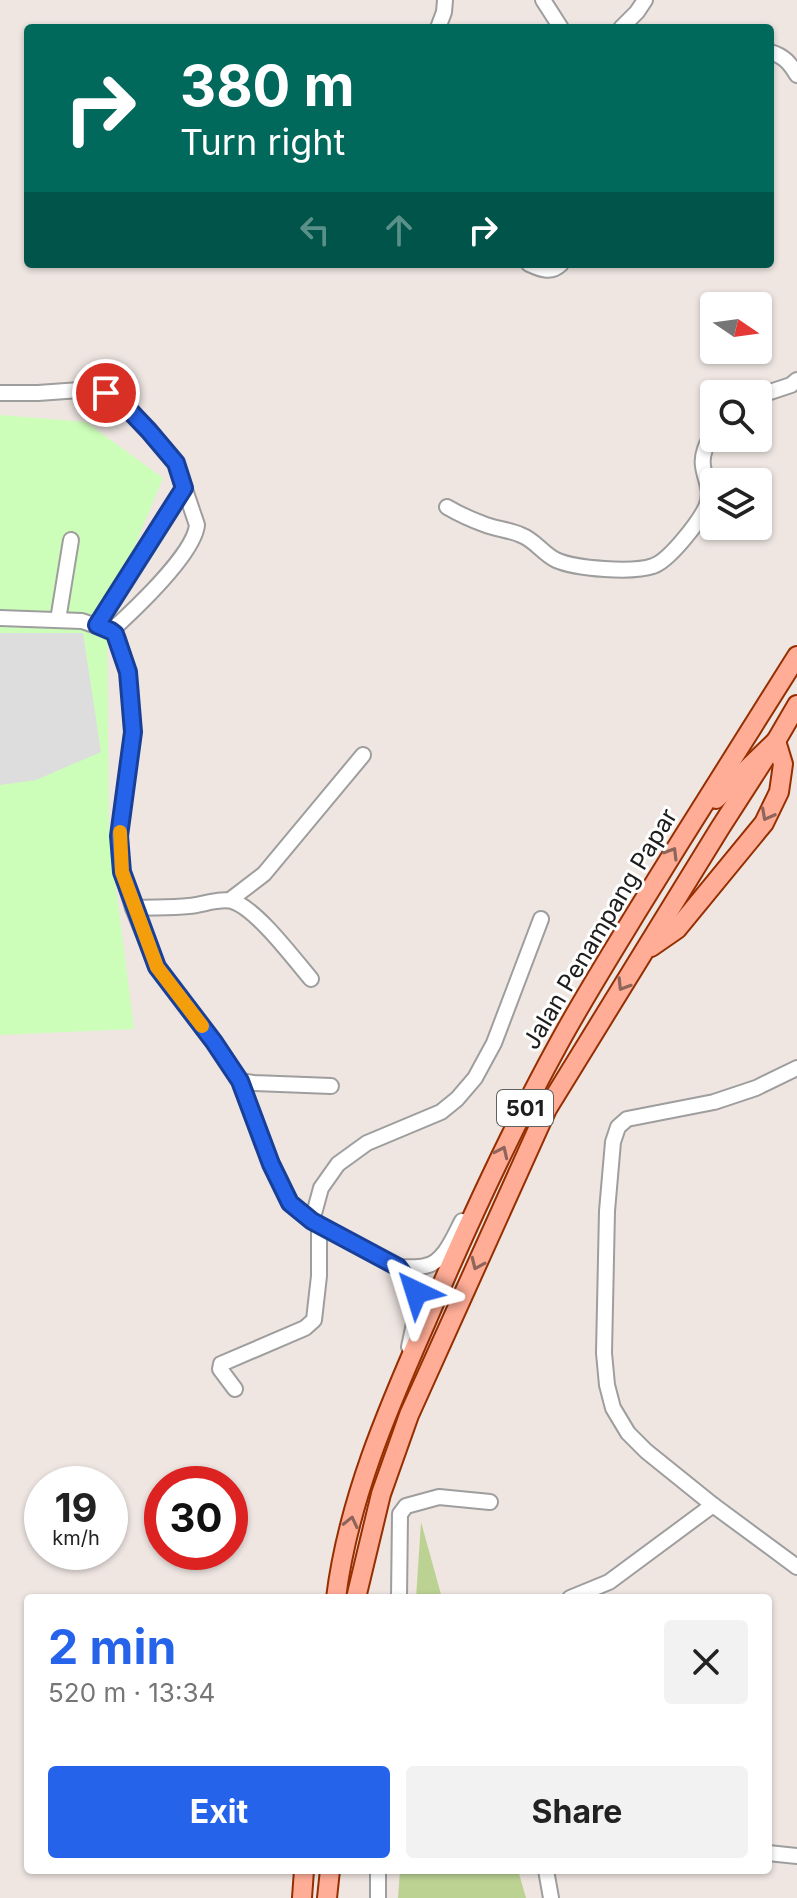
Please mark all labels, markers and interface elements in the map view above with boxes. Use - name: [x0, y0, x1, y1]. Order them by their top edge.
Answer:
- text: 380 m: [180, 52, 355, 120]
- icon: right: [48, 56, 152, 160]
- text: Turn right: [180, 120, 345, 164]
- icon: left: [293, 208, 337, 252]
- icon: ahead: [377, 208, 421, 252]
- icon: right: [461, 208, 505, 252]
- north arrow: [700, 292, 772, 364]
- map controls: [700, 292, 772, 540]
- pin: [72, 359, 140, 427]
- icon: arrive: [84, 371, 128, 415]
- button: search: [700, 380, 772, 452]
- button: layers: [700, 468, 772, 540]
- street label: Jalan Penampang Papar: [516, 803, 683, 1054]
- one-way arrow: [762, 807, 777, 822]
- one-way arrow: [663, 847, 678, 862]
- one-way arrow: [618, 976, 633, 991]
- road number: 501: [497, 1090, 553, 1126]
- one-way arrow: [492, 1146, 508, 1160]
- position arrow: [374, 1250, 458, 1334]
- one-way arrow: [470, 1256, 486, 1271]
- speed limit sign: 30: [144, 1466, 248, 1570]
- text: 19: [54, 1483, 98, 1532]
- one-way arrow: [341, 1515, 358, 1529]
- text: km/h: [52, 1526, 100, 1550]
- text: 2 min: [48, 1617, 176, 1676]
- button: close: [664, 1620, 748, 1704]
- text: 520 m · 13:34: [48, 1677, 215, 1708]
- button: Exit: [48, 1766, 390, 1858]
- button: Share: [406, 1766, 748, 1858]

